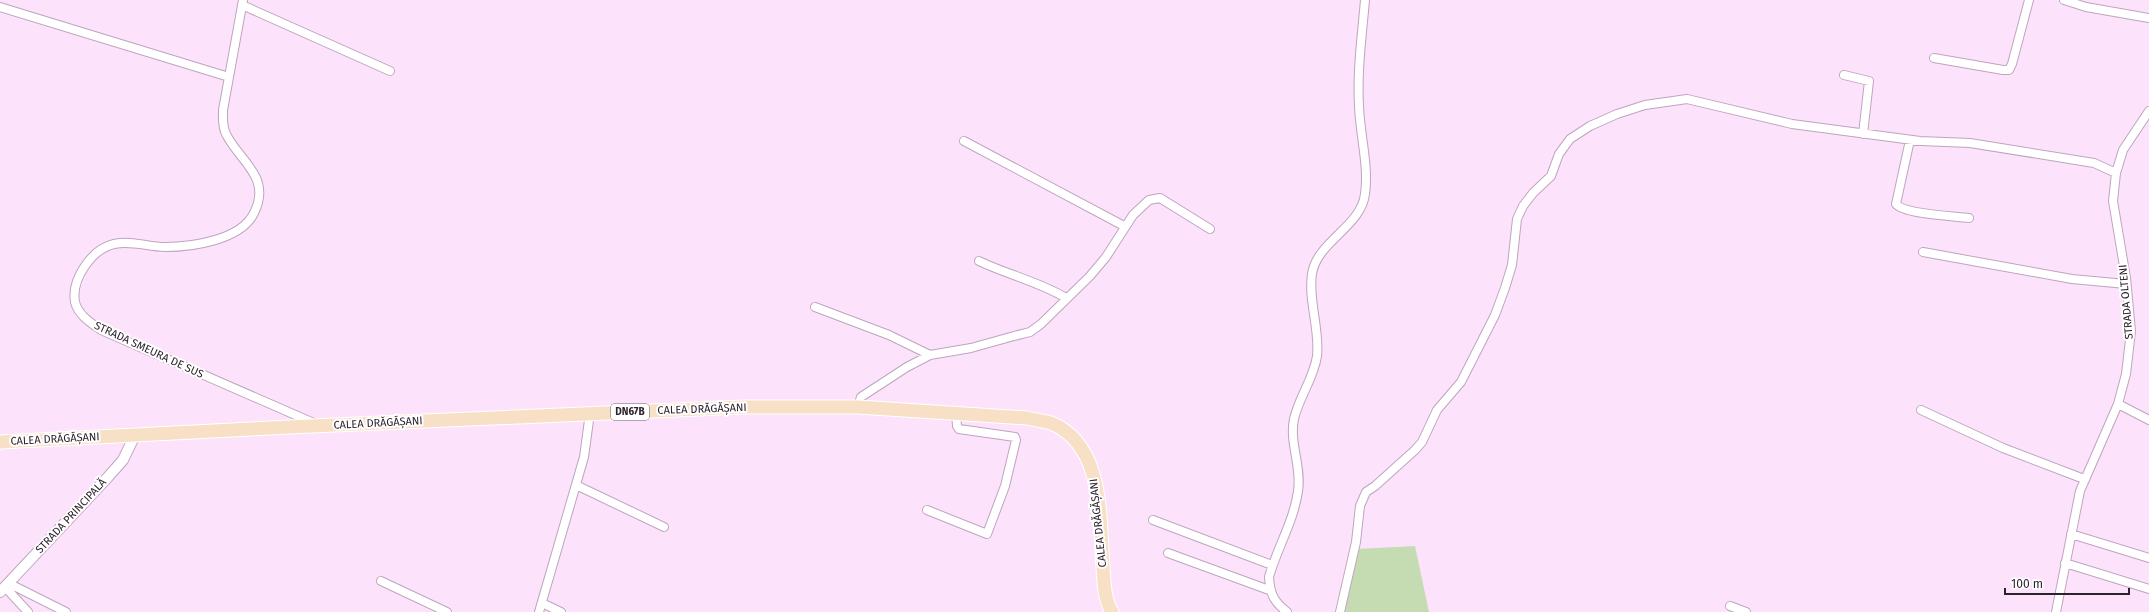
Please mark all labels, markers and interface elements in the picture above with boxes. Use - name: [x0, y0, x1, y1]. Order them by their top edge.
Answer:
- street label: STRADA OLTENI: [2116, 264, 2136, 340]
- street label: STRADA SMEURA DE SUS: [92, 319, 206, 381]
- street label: CALEA DRĂGĂȘANI: [657, 401, 747, 417]
- road number: DN67B: [611, 404, 649, 420]
- street label: CALEA DRĂGĂȘANI: [333, 414, 423, 432]
- street label: CALEA DRĂGĂȘANI: [10, 430, 100, 448]
- street label: STRADA PRINCIPALĂ: [33, 475, 110, 556]
- street label: CALEA DRĂGĂȘANI: [1087, 478, 1109, 568]
- scale bar: [2005, 570, 2129, 596]
- text: 100 m: [2011, 577, 2043, 591]

